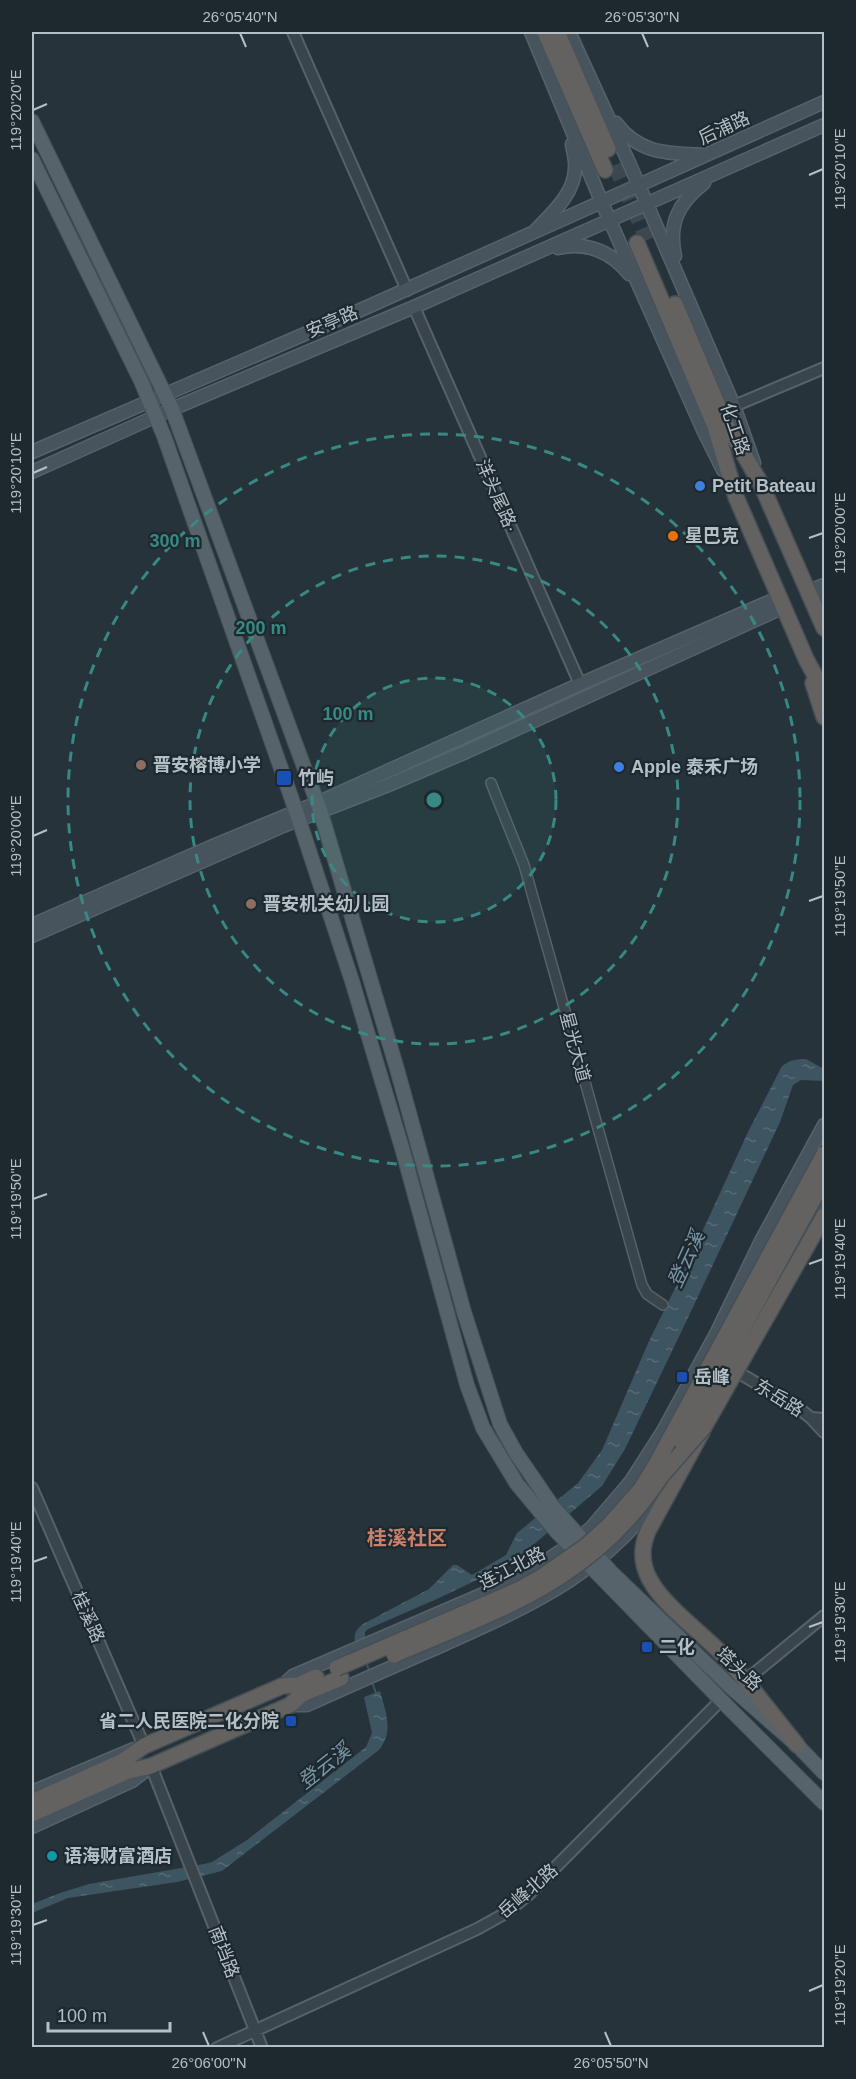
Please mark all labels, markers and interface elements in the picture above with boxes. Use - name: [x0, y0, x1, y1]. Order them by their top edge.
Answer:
- text: 26°05'40"N: [202, 8, 278, 25]
- text: 26°05'30"N: [604, 8, 680, 25]
- text: 119°20'20"E: [7, 69, 24, 151]
- street label: 后浦路: [695, 108, 753, 148]
- text: 119°20'10"E: [831, 128, 848, 210]
- street label: 安亭路: [303, 302, 361, 342]
- street label: 化工路: [717, 400, 753, 458]
- text: 119°20'10"E: [7, 432, 24, 514]
- street label: 洋头尾路·: [472, 456, 522, 536]
- place label: Petit Bateau: [712, 476, 816, 496]
- marker: Petit Bateau: [693, 479, 707, 493]
- text: 119°20'00"E: [831, 492, 848, 574]
- place label: 星巴克: [685, 526, 739, 546]
- marker: 星巴克: [666, 529, 680, 543]
- text: 300 m: [149, 531, 201, 551]
- text: 200 m: [235, 618, 287, 638]
- text: 100 m: [322, 704, 374, 724]
- place label: 晋安榕博小学: [153, 755, 261, 775]
- place label: Apple 泰禾广场: [631, 757, 758, 777]
- marker: 晋安榕博小学: [134, 758, 148, 772]
- marker: Apple 泰禾广场: [612, 760, 626, 774]
- place label: 竹屿: [298, 768, 334, 788]
- marker: 竹屿: [275, 769, 293, 787]
- centre of rings: [424, 790, 444, 810]
- text: 119°20'00"E: [7, 795, 24, 877]
- text: 119°19'50"E: [831, 855, 848, 937]
- place label: 晋安机关幼儿园: [263, 894, 389, 914]
- marker: 晋安机关幼儿园: [244, 897, 258, 911]
- street label: 星光大道: [556, 1010, 594, 1084]
- text: 119°19'50"E: [7, 1158, 24, 1240]
- text: 119°19'40"E: [831, 1218, 848, 1300]
- water label: 登云溪: [663, 1225, 709, 1291]
- place label: 岳峰: [694, 1367, 730, 1387]
- marker: 岳峰: [675, 1370, 689, 1384]
- street label: 东岳路: [751, 1375, 807, 1421]
- text: 119°19'40"E: [7, 1521, 24, 1603]
- district label: 桂溪社区: [367, 1527, 447, 1549]
- street label: 连江北路: [475, 1543, 549, 1593]
- text: 119°19'30"E: [831, 1581, 848, 1663]
- street label: 桂溪路: [68, 1588, 108, 1646]
- place label: 二化: [659, 1637, 695, 1657]
- marker: 二化: [640, 1640, 654, 1654]
- street label: 塔头路: [712, 1643, 766, 1695]
- place label: 省二人民医院二化分院: [99, 1711, 279, 1731]
- marker: 省二人民医院二化分院: [284, 1714, 298, 1728]
- water label: 登云溪: [294, 1738, 356, 1793]
- place label: 语海财富酒店: [64, 1846, 172, 1866]
- marker: 语海财富酒店: [45, 1849, 59, 1863]
- street label: 岳峰北路: [494, 1860, 562, 1922]
- text: 119°19'30"E: [7, 1884, 24, 1966]
- street label: 南垱路: [205, 1923, 243, 1981]
- text: 119°19'20"E: [831, 1944, 848, 2026]
- scale bar: [48, 1995, 170, 2033]
- text: 100 m: [57, 2006, 107, 2026]
- text: 26°06'00"N: [171, 2054, 247, 2071]
- text: 26°05'50"N: [573, 2054, 649, 2071]

